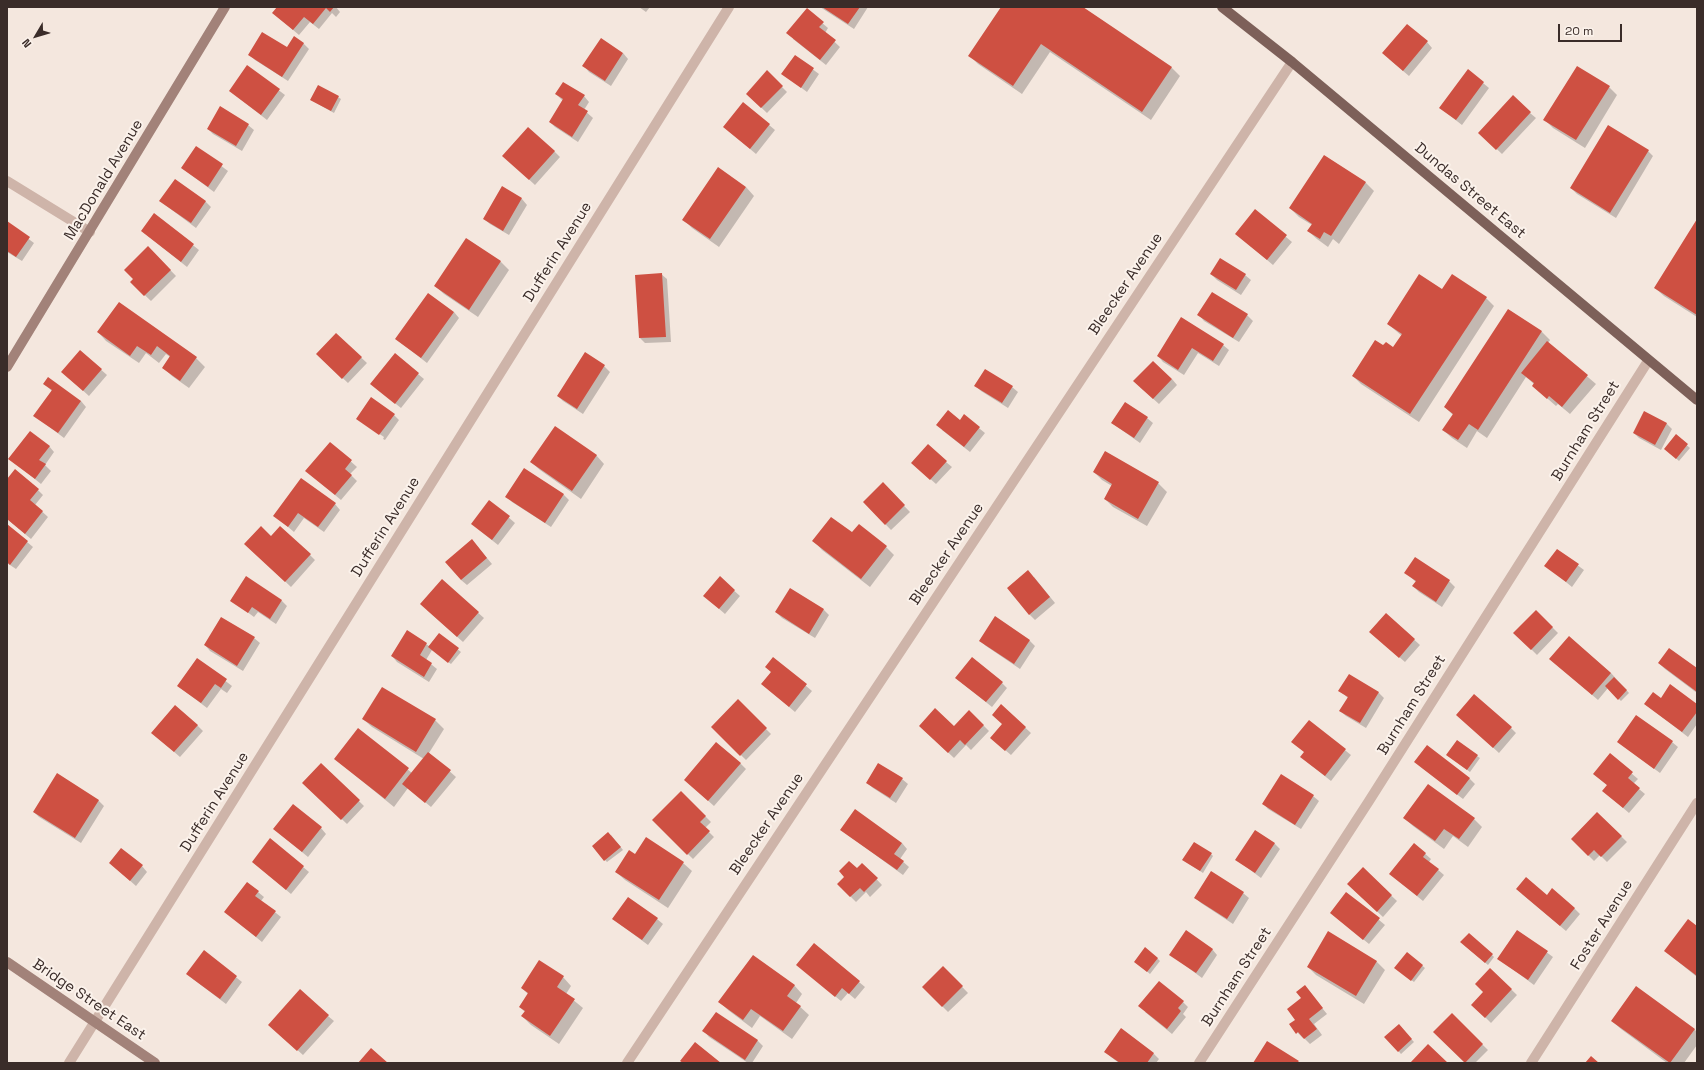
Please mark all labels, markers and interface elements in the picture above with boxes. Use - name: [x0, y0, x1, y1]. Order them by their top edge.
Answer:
- north arrow: [16, 16, 56, 56]
- scale bar: [1560, 16, 1624, 42]
- text: 20 m: [1565, 23, 1593, 39]
- text: N: [19, 36, 34, 51]
- street label: MacDonald Avenue: [61, 116, 147, 244]
- street label: Dundas Street East: [1411, 139, 1529, 243]
- street label: Dufferin Avenue: [520, 199, 596, 305]
- street label: Bleecker Avenue: [1085, 229, 1167, 339]
- street label: Burnham Street: [1548, 378, 1624, 484]
- street label: Dufferin Avenue: [348, 474, 424, 580]
- street label: Bleecker Avenue: [906, 499, 988, 609]
- street label: Burnham Street: [1374, 652, 1450, 758]
- street label: Dufferin Avenue: [177, 749, 253, 855]
- street label: Bleecker Avenue: [726, 769, 808, 879]
- street label: Foster Avenue: [1567, 877, 1637, 973]
- street label: Burnham Street: [1198, 924, 1276, 1030]
- street label: Bridge Street East: [29, 955, 149, 1045]

